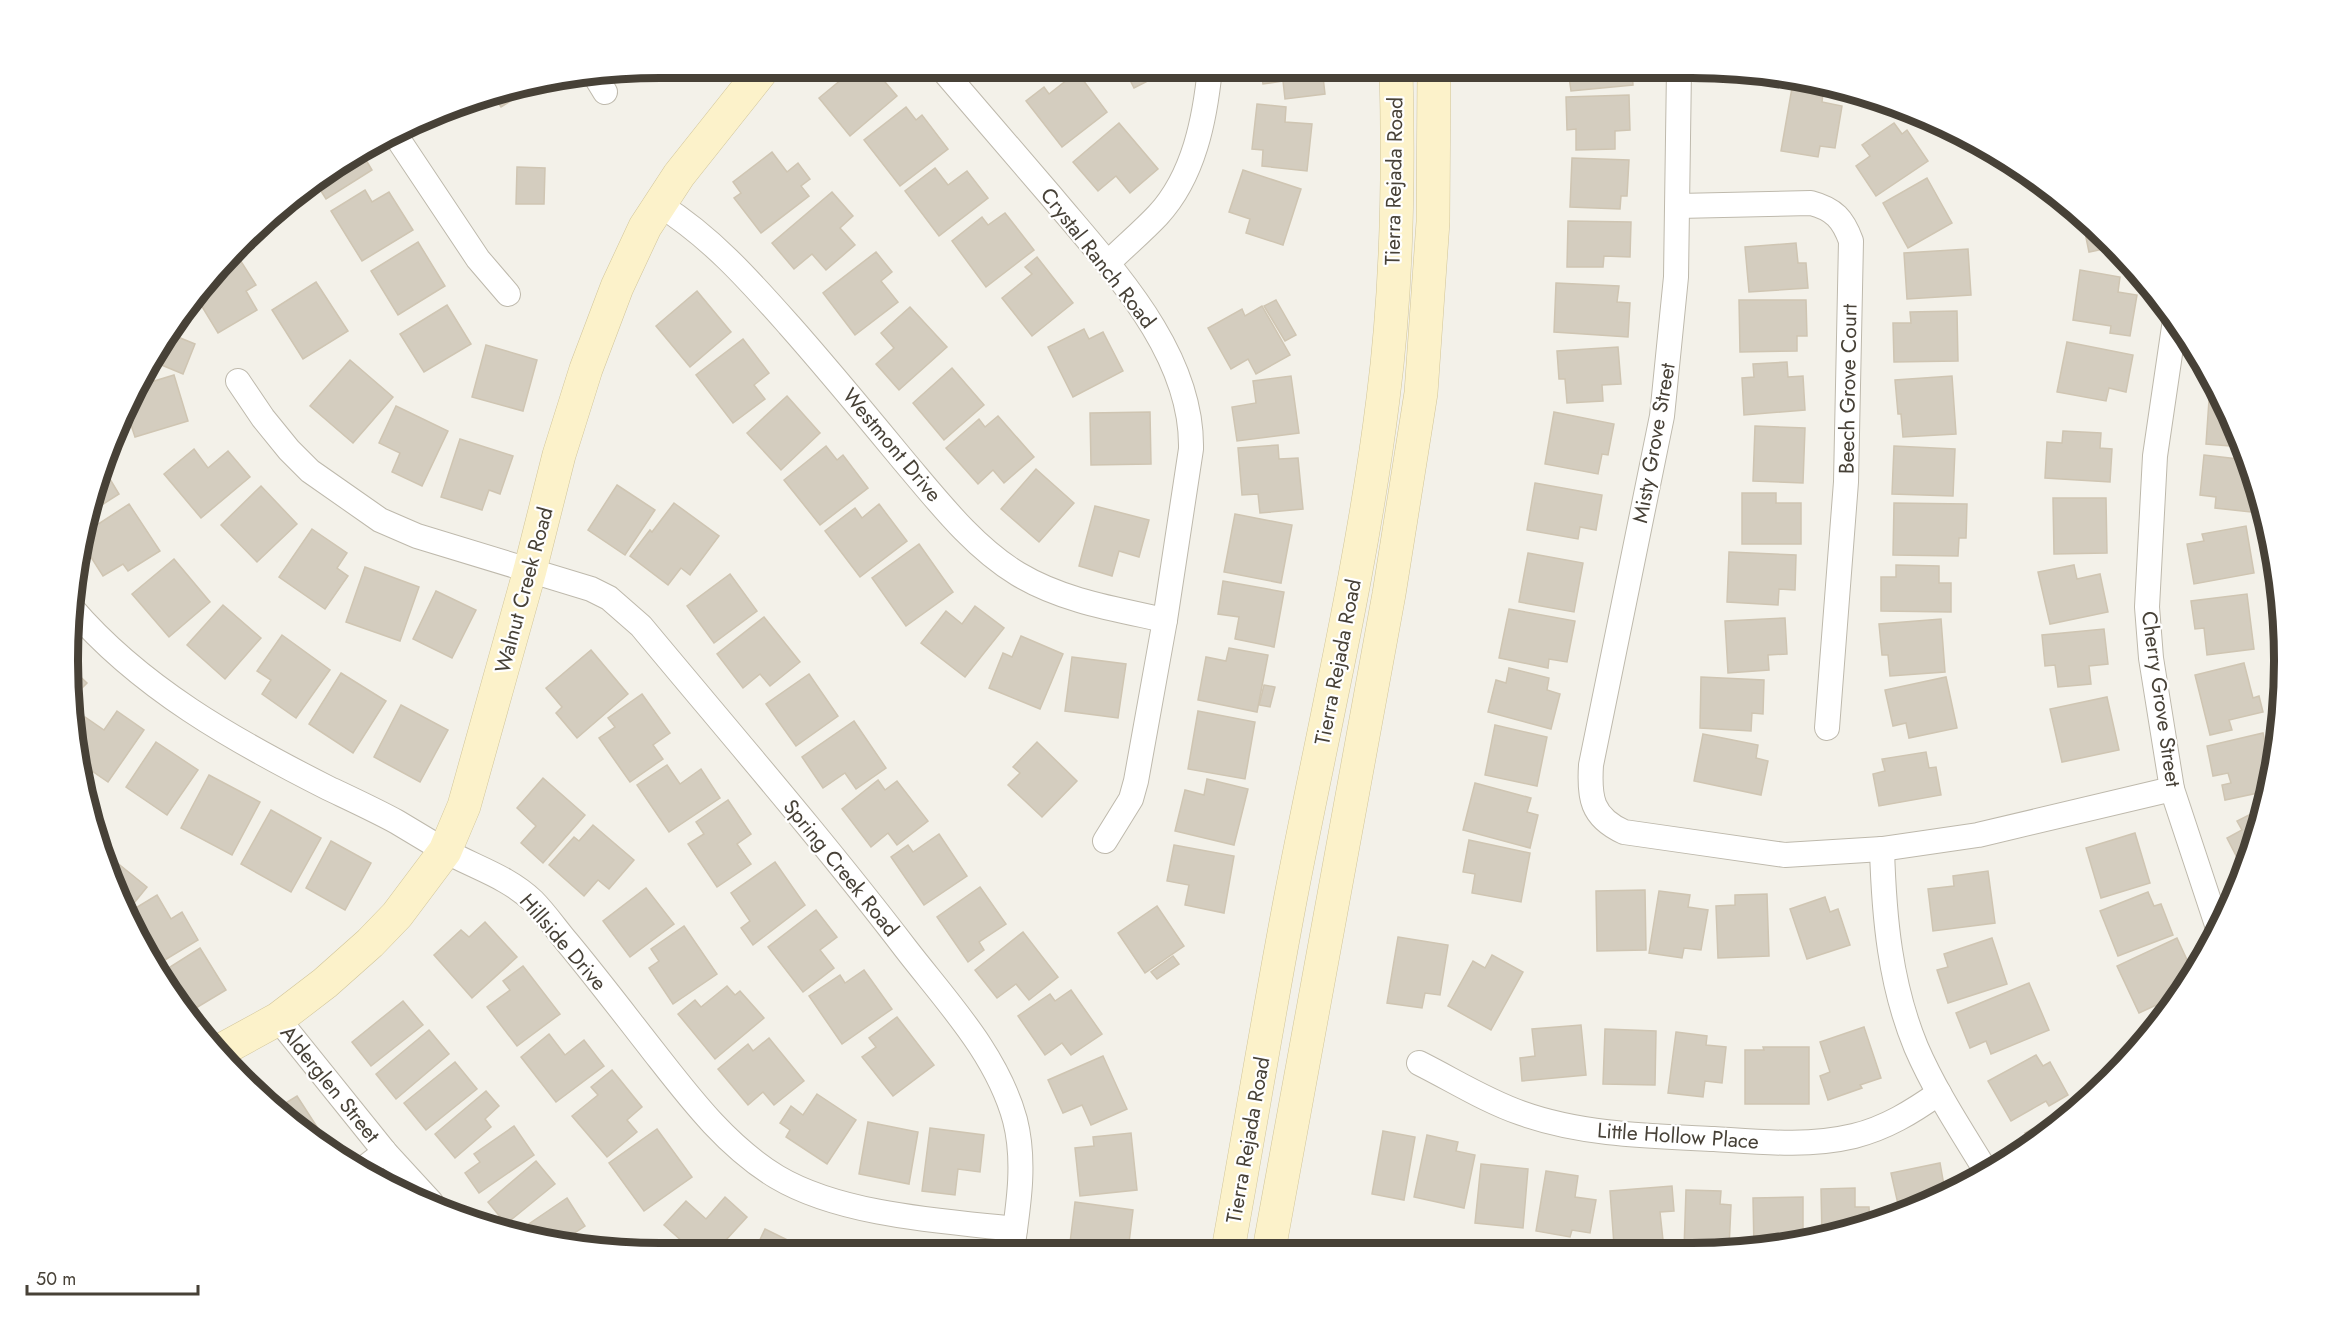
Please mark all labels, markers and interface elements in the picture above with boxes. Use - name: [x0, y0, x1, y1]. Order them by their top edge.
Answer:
- street label: Tierra Rejada Road: [1378, 97, 1410, 265]
- street label: Crystal Ranch Road: [1033, 181, 1163, 335]
- street label: Beech Grove Court: [1832, 304, 1864, 474]
- street label: Misty Grove Street: [1625, 361, 1683, 525]
- street label: Westmont Drive: [835, 382, 949, 509]
- street label: Walnut Creek Road: [487, 504, 561, 676]
- street label: Tierra Rejada Road: [1307, 576, 1369, 748]
- street label: Cherry Grove Street: [2134, 609, 2188, 789]
- street label: Spring Creek Road: [776, 793, 906, 943]
- street label: Hillside Drive: [512, 887, 614, 997]
- street label: Alderglen Street: [273, 1019, 387, 1149]
- street label: Tierra Rejada Road: [1219, 1054, 1277, 1226]
- street label: Little Hollow Place: [1596, 1115, 1760, 1157]
- scale bar: [27, 1258, 198, 1296]
- text: 50 m: [36, 1266, 76, 1292]

